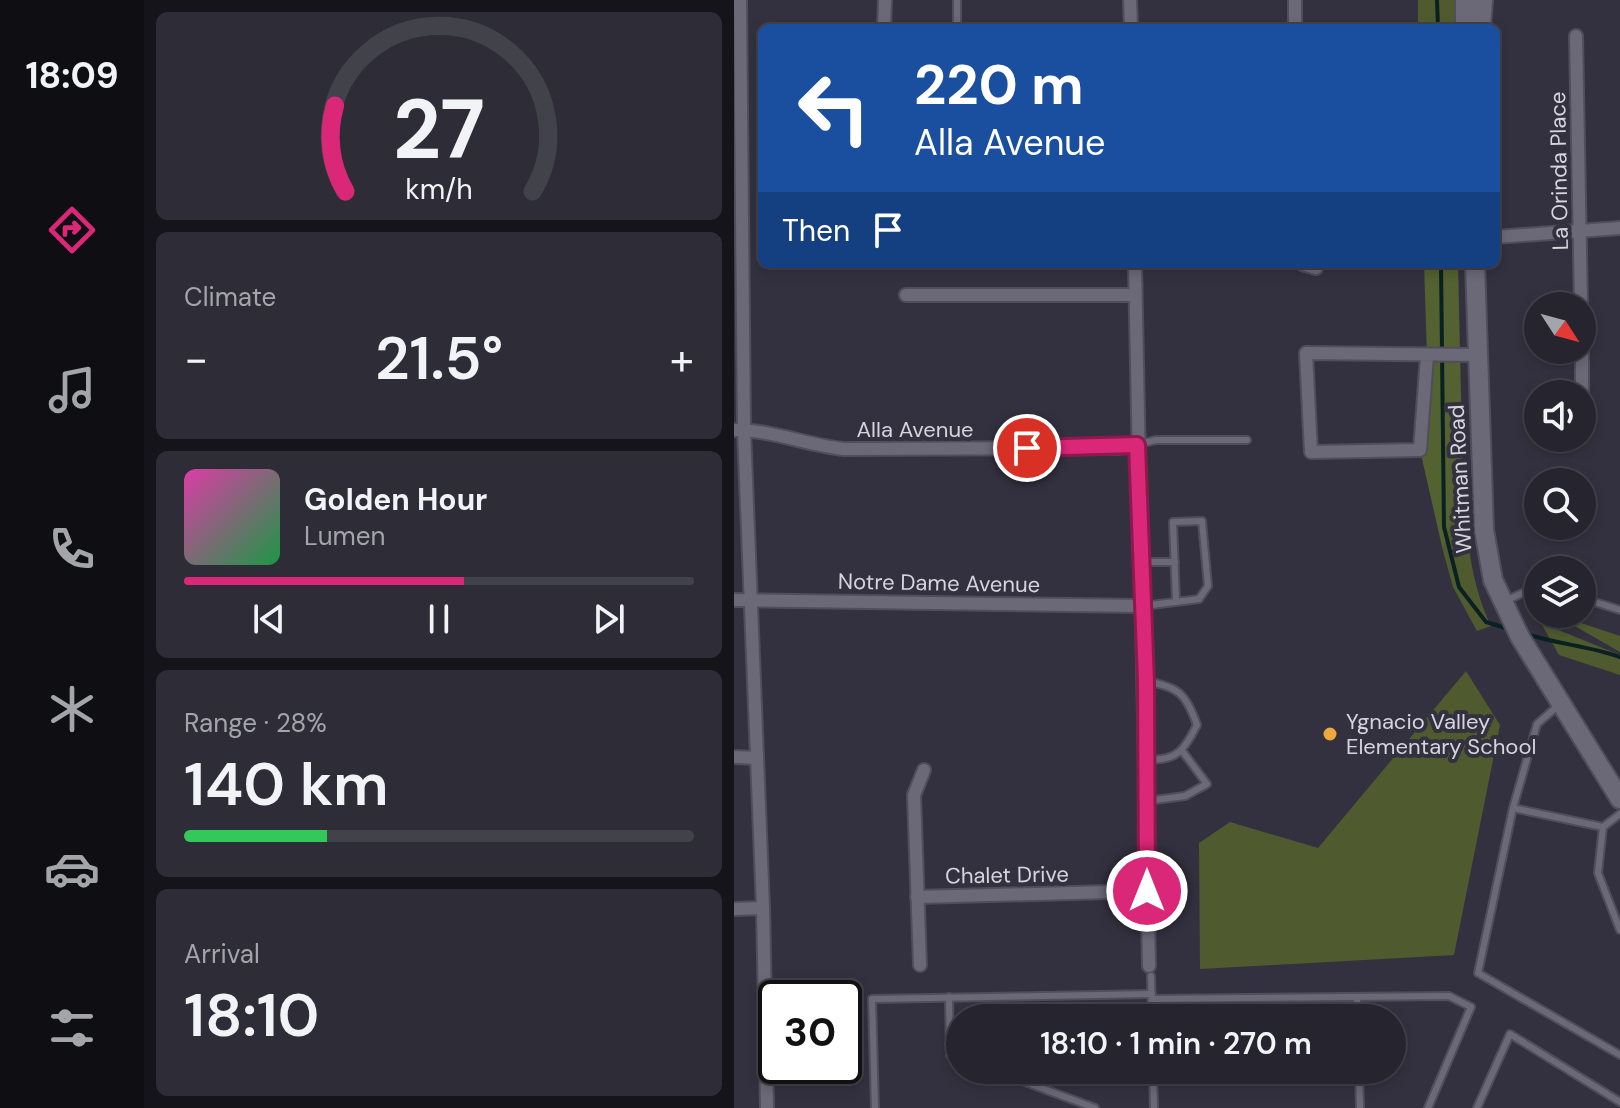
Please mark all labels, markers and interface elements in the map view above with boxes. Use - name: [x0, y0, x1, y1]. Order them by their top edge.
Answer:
- text: 220 m: [914, 48, 1084, 121]
- text: 18:09: [25, 52, 119, 99]
- icon: left: [782, 56, 886, 160]
- text: 27: [393, 75, 485, 184]
- street label: La Orinda Place: [1543, 91, 1575, 251]
- text: Alla Avenue: [914, 119, 1105, 166]
- text: km/h: [405, 171, 473, 208]
- icon: directions: [44, 202, 100, 258]
- icon: arrive: [866, 208, 910, 252]
- text: Then: [782, 211, 850, 250]
- text: Climate: [184, 280, 276, 314]
- north arrow: [1524, 292, 1596, 364]
- map controls: [1524, 292, 1596, 628]
- text: 21.5°: [375, 319, 503, 398]
- text: −: [184, 330, 208, 388]
- text: +: [670, 330, 694, 388]
- icon: music: [44, 362, 100, 418]
- button: sound: [1524, 380, 1596, 452]
- street label: Whitman Road: [1442, 404, 1478, 554]
- pin: [993, 414, 1061, 482]
- street label: Alla Avenue: [857, 415, 974, 444]
- icon: arrive: [1005, 426, 1049, 470]
- button: search: [1524, 468, 1596, 540]
- text: Golden Hour: [304, 480, 487, 519]
- text: Lumen: [304, 519, 385, 553]
- icon: phone: [44, 521, 100, 577]
- button: layers: [1524, 556, 1596, 628]
- street label: Notre Dame Avenue: [838, 567, 1040, 599]
- icon: previous: [247, 597, 291, 641]
- icon: pause: [417, 597, 461, 641]
- icon: next: [587, 597, 631, 641]
- icon: climate: [44, 681, 100, 737]
- text: Range · 28%: [184, 706, 327, 740]
- place label: Ygnacio Valley Elementary School: [1346, 707, 1536, 761]
- marker: Ygnacio Valley Elementary School: [1321, 725, 1339, 743]
- text: 140 km: [184, 745, 389, 824]
- icon: car: [44, 841, 100, 897]
- position arrow: [1105, 849, 1189, 933]
- street label: Chalet Drive: [945, 859, 1069, 891]
- text: Arrival: [184, 937, 260, 971]
- text: 18:10: [184, 976, 319, 1055]
- speed limit sign: 30: [758, 980, 862, 1084]
- icon: filters: [44, 1000, 100, 1056]
- text: 18:10 · 1 min · 270 m: [1040, 1024, 1312, 1063]

